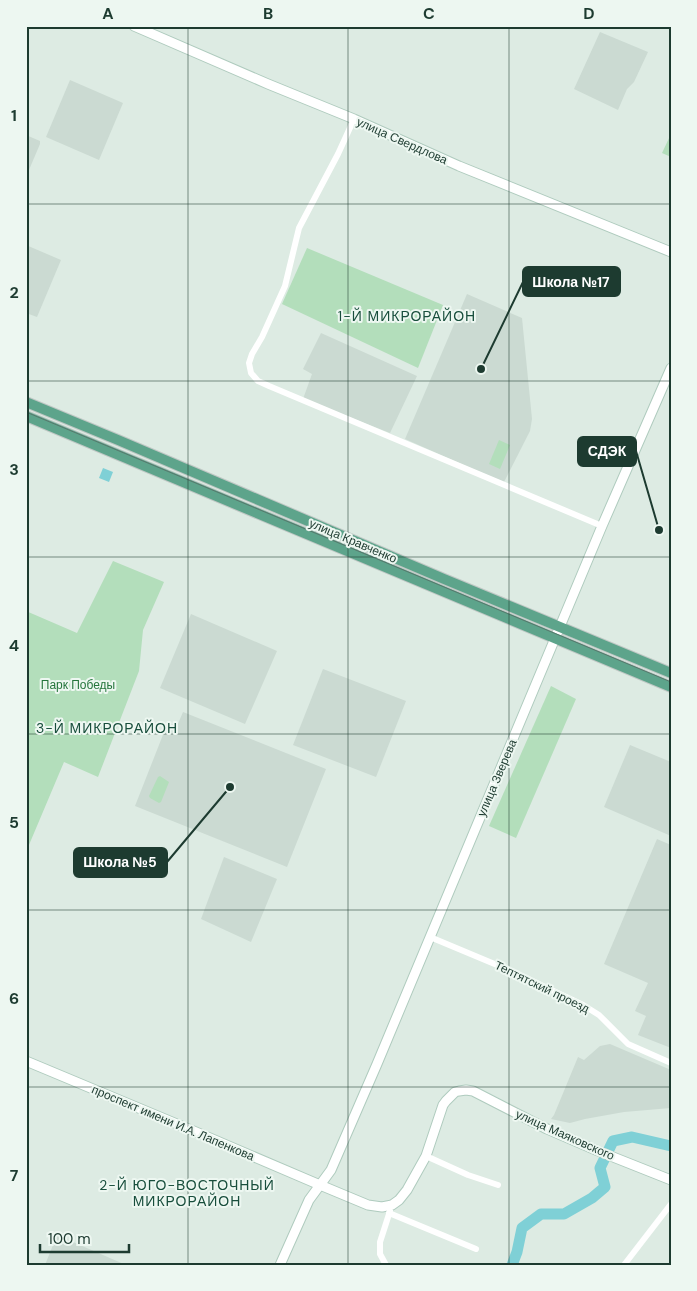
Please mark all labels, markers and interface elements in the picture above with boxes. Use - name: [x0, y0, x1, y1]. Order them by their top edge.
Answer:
- text: A: [102, 3, 114, 24]
- text: B: [263, 3, 273, 24]
- text: C: [423, 3, 435, 24]
- text: D: [583, 3, 595, 24]
- text: 1: [11, 105, 17, 126]
- street label: улица Свердлова: [354, 114, 450, 168]
- callout: Школа №17: [523, 267, 620, 296]
- text: Школа №17: [532, 273, 610, 291]
- text: 2: [9, 282, 19, 303]
- district label: 1-Й МИКРОРАЙОН: [338, 307, 476, 325]
- callout: СДЭК: [578, 437, 636, 466]
- text: СДЭК: [588, 442, 627, 460]
- text: 3: [9, 459, 19, 480]
- street label: улица Кравченко: [307, 515, 400, 567]
- text: 4: [9, 635, 19, 656]
- park label: Парк Победы: [41, 677, 115, 693]
- district label: 3-Й МИКРОРАЙОН: [36, 719, 178, 737]
- street label: улица Зверева: [473, 737, 521, 819]
- text: 5: [9, 812, 19, 833]
- callout: Школа №5: [74, 848, 167, 877]
- text: Школа №5: [83, 853, 157, 871]
- street label: Тептятский проезд: [492, 957, 592, 1017]
- text: 6: [9, 988, 19, 1009]
- street label: проспект имени И.А. Лапенкова: [89, 1081, 257, 1165]
- street label: улица Маяковского: [513, 1106, 617, 1164]
- text: 7: [10, 1165, 19, 1186]
- district label: 2-Й ЮГО-ВОСТОЧНЫЙ МИКРОРАЙОН: [99, 1176, 275, 1210]
- scale bar: [40, 1221, 129, 1253]
- text: 100 m: [48, 1229, 91, 1249]

